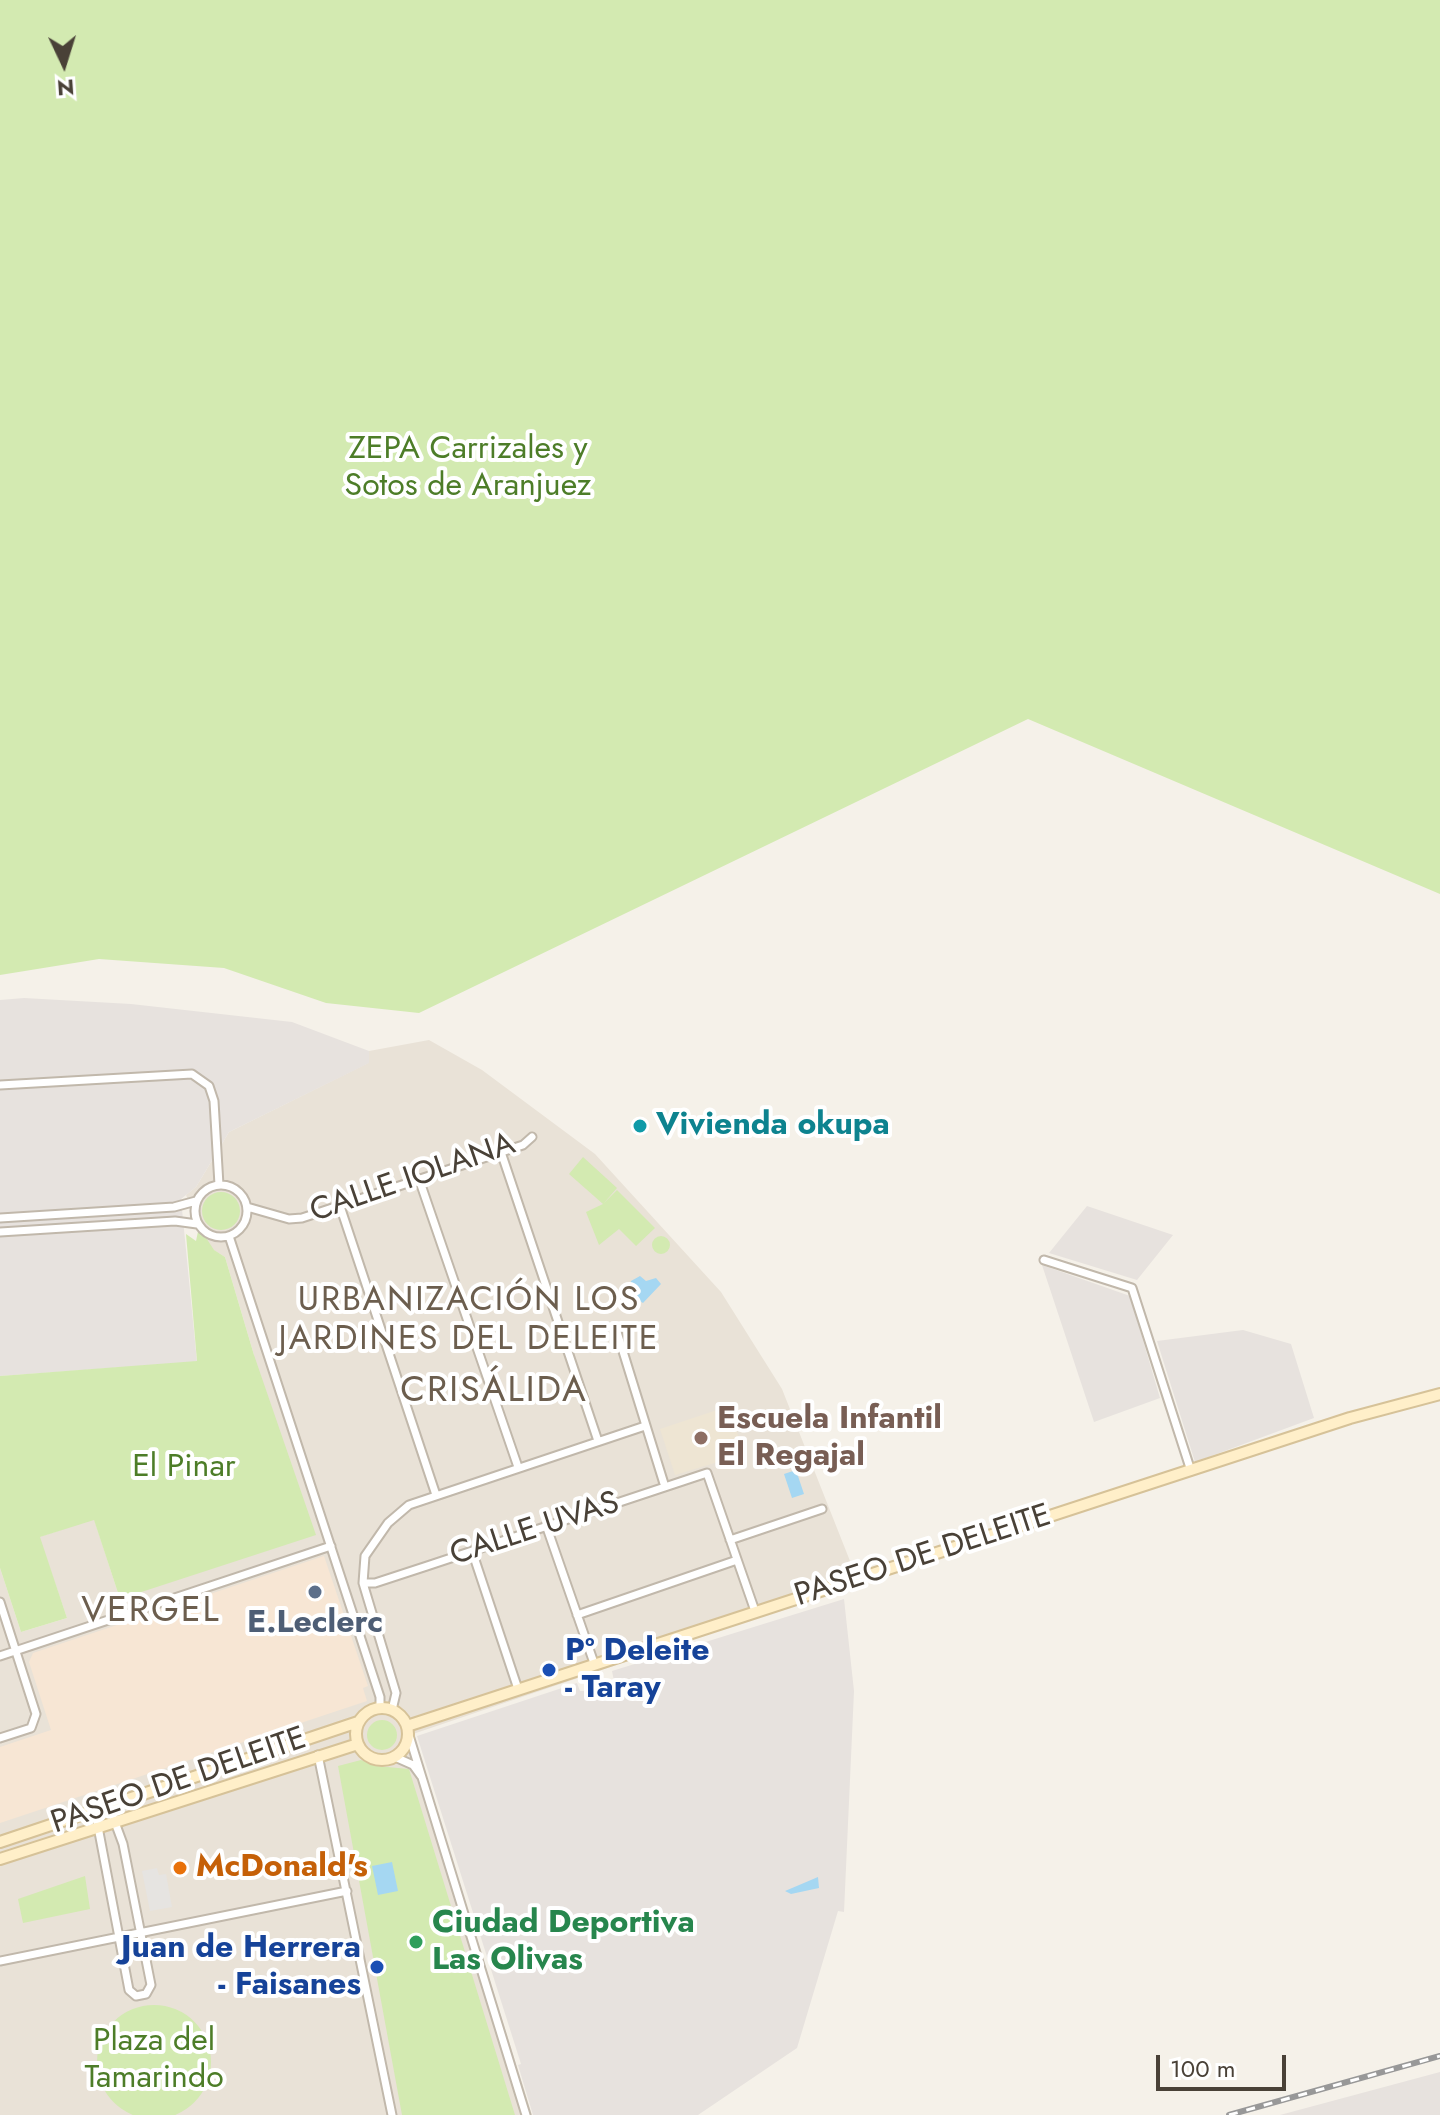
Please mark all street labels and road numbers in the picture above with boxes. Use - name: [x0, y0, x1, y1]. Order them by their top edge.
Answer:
- street label: CALLE IOLANA: [306, 1126, 520, 1232]
- street label: CALLE UVAS: [446, 1485, 624, 1575]
- street label: PASEO DE DELEITE: [790, 1497, 1056, 1617]
- street label: PASEO DE DELEITE: [46, 1720, 312, 1844]

